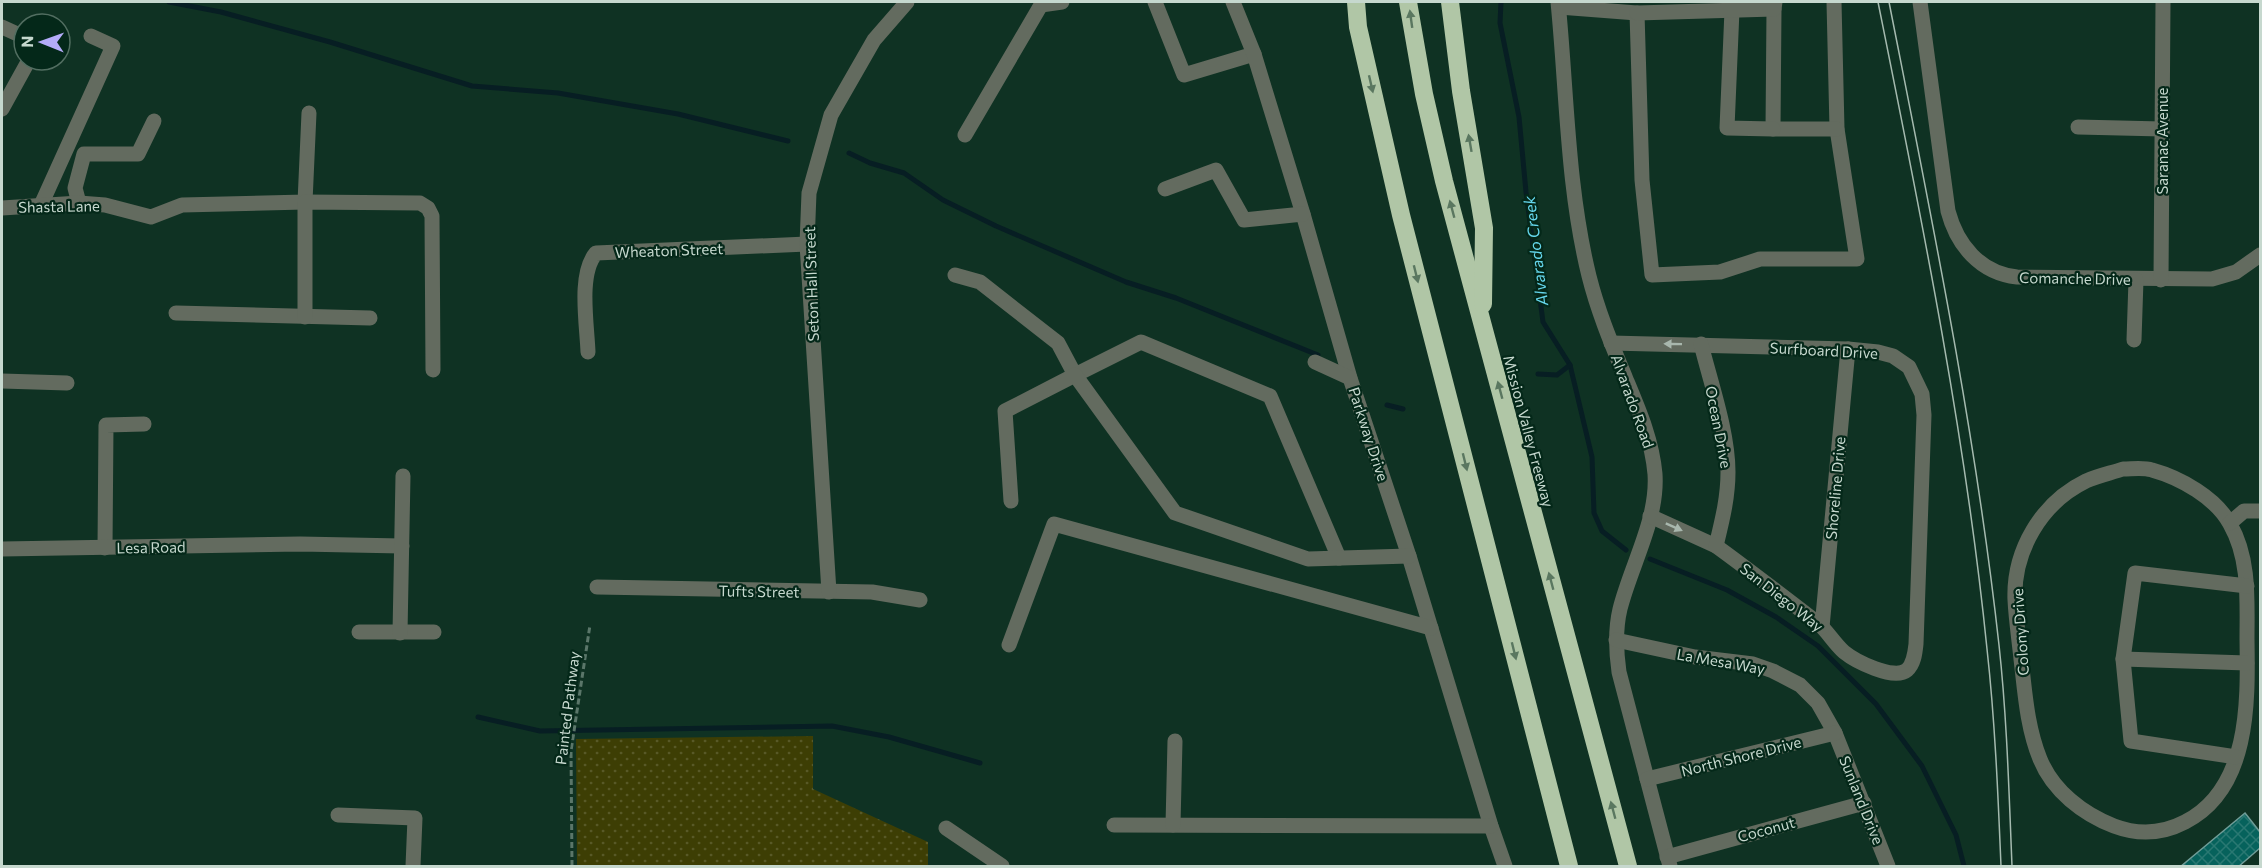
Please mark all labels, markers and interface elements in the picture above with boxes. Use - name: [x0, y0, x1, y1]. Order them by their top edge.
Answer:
- one-way arrow: [1406, 9, 1415, 28]
- north arrow: [12, 12, 72, 72]
- text: N: [17, 36, 36, 48]
- one-way arrow: [1367, 75, 1376, 94]
- street label: Saranac Avenue: [2153, 87, 2171, 195]
- one-way arrow: [1465, 134, 1474, 153]
- water label: Alvarado Creek: [1519, 195, 1551, 308]
- street label: Shasta Lane: [18, 196, 100, 216]
- one-way arrow: [1446, 200, 1456, 218]
- street label: Seton Hall Street: [800, 226, 822, 342]
- street label: Wheaton Street: [614, 239, 724, 261]
- one-way arrow: [1412, 264, 1422, 283]
- street label: Comanche Drive: [2019, 268, 2131, 288]
- street label: Surfboard Drive: [1769, 338, 1879, 362]
- one-way arrow: [1664, 339, 1683, 349]
- street label: Alvarado Road: [1608, 352, 1658, 450]
- street label: Mission Valley Freeway: [1500, 353, 1558, 509]
- one-way arrow: [1495, 381, 1504, 399]
- street label: Ocean Drive: [1702, 384, 1736, 470]
- street label: Parkway Drive: [1345, 385, 1393, 483]
- street label: Shoreline Drive: [1822, 436, 1848, 540]
- one-way arrow: [1460, 453, 1470, 472]
- one-way arrow: [1665, 522, 1683, 532]
- street label: Lesa Road: [116, 537, 186, 557]
- street label: San Diego Way: [1737, 559, 1827, 635]
- one-way arrow: [1546, 572, 1556, 590]
- street label: Tufts Street: [718, 581, 800, 601]
- street label: Colony Drive: [2008, 588, 2032, 676]
- one-way arrow: [1509, 642, 1519, 660]
- street label: La Mesa Way: [1676, 644, 1767, 678]
- street label: Painted Pathway: [551, 650, 583, 766]
- street label: North Shore Drive: [1679, 732, 1803, 780]
- street label: Sunland Drive: [1836, 753, 1888, 847]
- one-way arrow: [1608, 801, 1617, 819]
- street label: Coconut: [1735, 813, 1797, 845]

